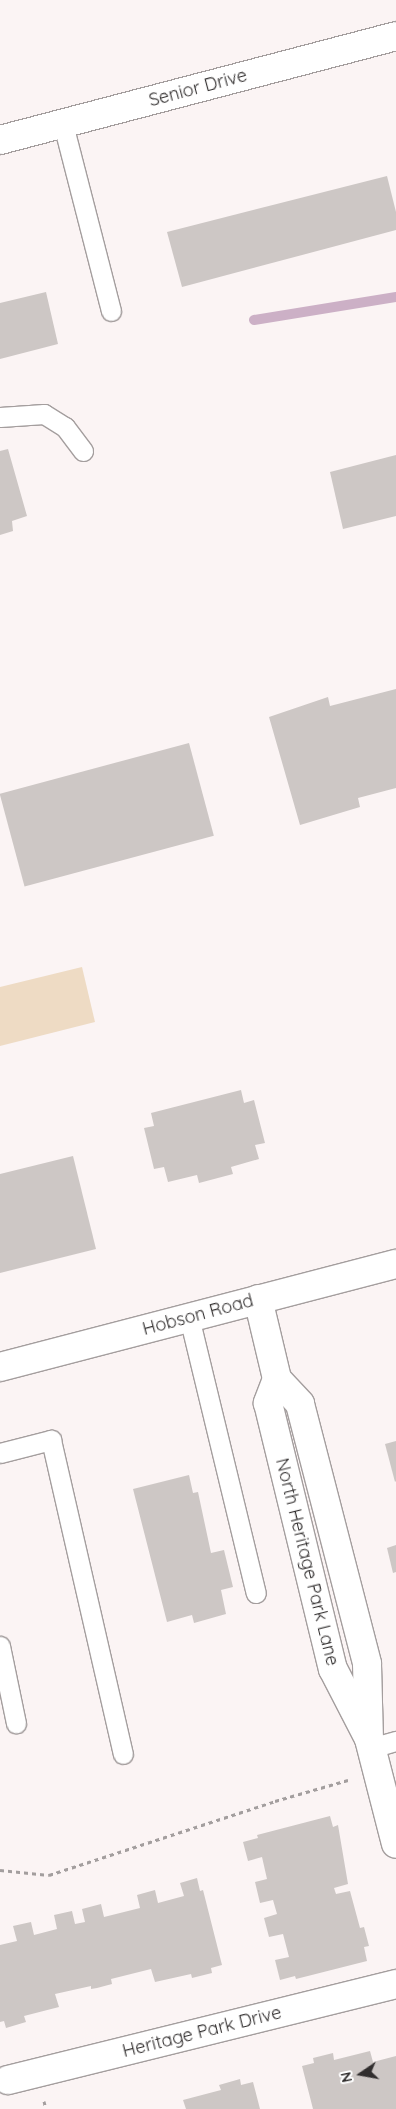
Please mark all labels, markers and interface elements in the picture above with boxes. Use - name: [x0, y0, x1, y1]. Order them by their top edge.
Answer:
- street label: Senior Drive: [147, 65, 249, 111]
- street label: Hobson Road: [140, 1290, 256, 1340]
- street label: North Heritage Park Lane: [271, 1456, 343, 1668]
- street label: Heritage Park Drive: [120, 2002, 284, 2062]
- north arrow: [336, 2049, 386, 2099]
- text: N: [336, 2070, 356, 2084]

